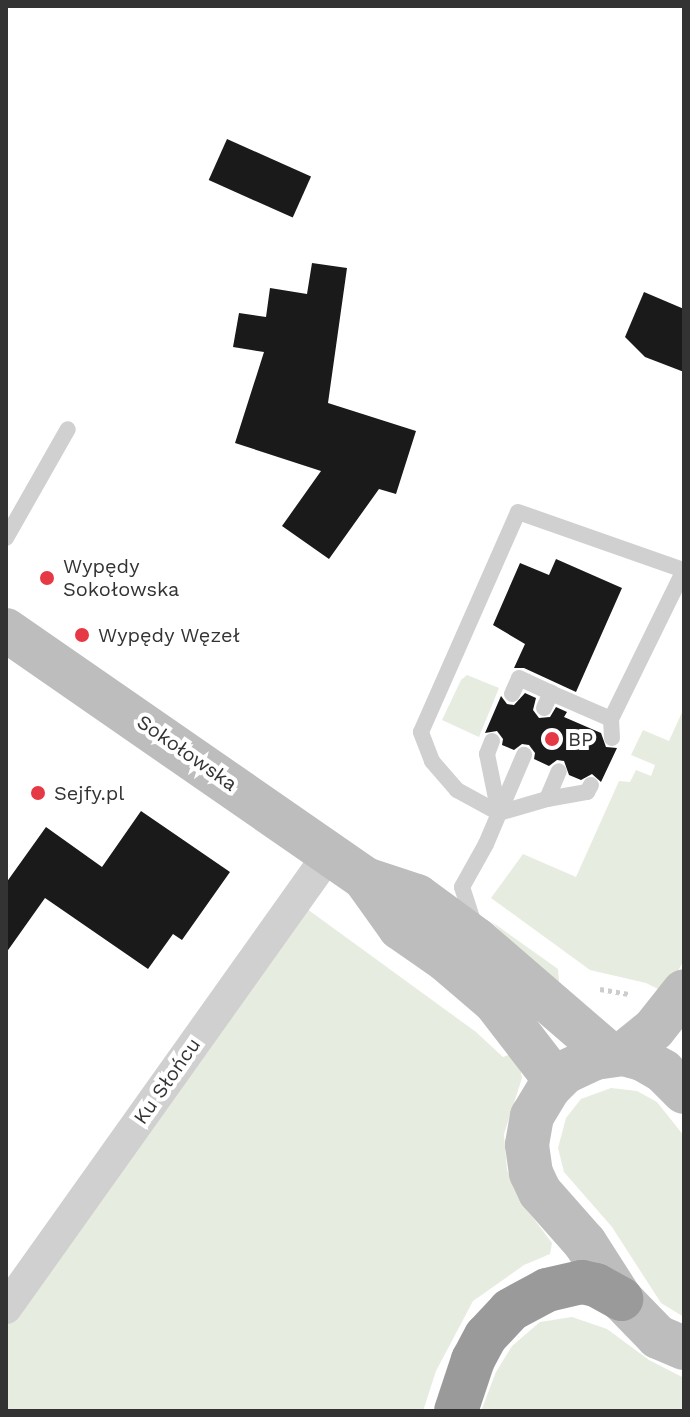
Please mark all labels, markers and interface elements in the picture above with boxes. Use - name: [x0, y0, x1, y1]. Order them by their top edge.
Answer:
- place label: Wypędy Sokołowska: [63, 554, 179, 601]
- marker: Wypędy Sokołowska: [38, 569, 56, 587]
- place label: Wypędy Węzeł: [98, 623, 241, 647]
- marker: Wypędy Węzeł: [73, 626, 91, 644]
- street label: Sokołowska: [132, 710, 242, 796]
- place label: BP: [568, 727, 593, 751]
- marker: BP: [543, 730, 561, 748]
- place label: Sejfy.pl: [54, 781, 124, 805]
- marker: Sejfy.pl: [29, 784, 47, 802]
- street label: Ku Słońcu: [129, 1033, 205, 1129]

